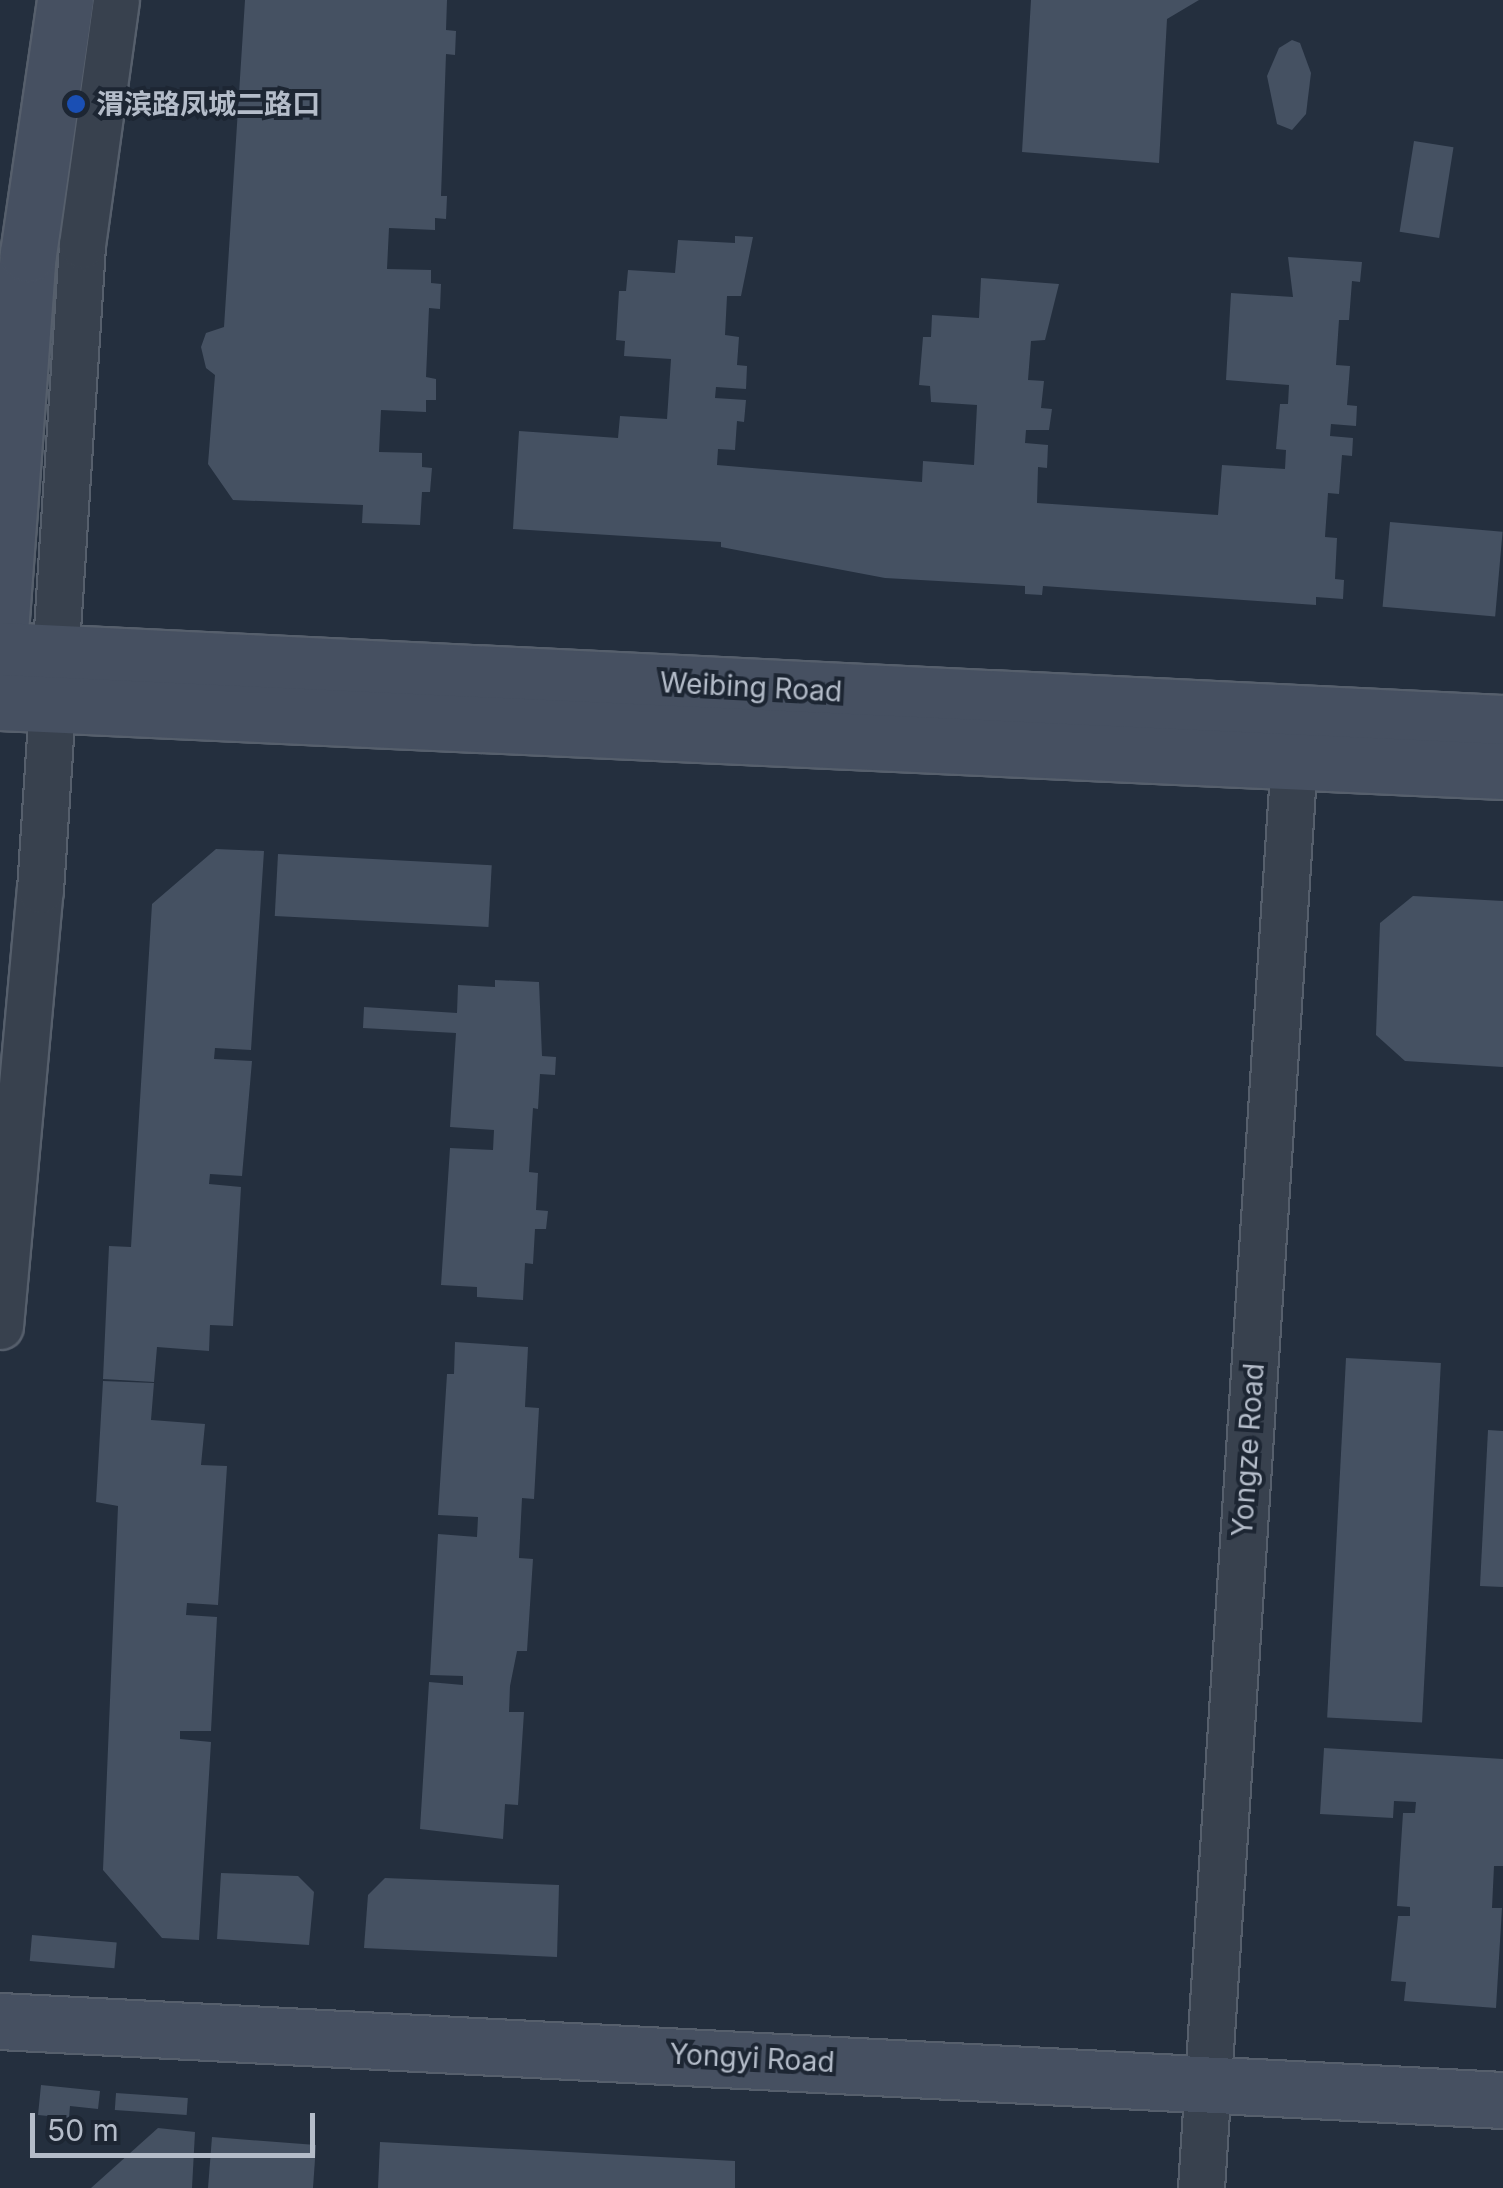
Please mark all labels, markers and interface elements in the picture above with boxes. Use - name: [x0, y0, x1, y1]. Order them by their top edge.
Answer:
- place label: 渭滨路凤城二路口: [96, 87, 320, 121]
- marker: 渭滨路凤城二路口: [65, 93, 87, 115]
- street label: Weibing Road: [659, 665, 843, 709]
- street label: Yongze Road: [1225, 1362, 1271, 1538]
- street label: Yongyi Road: [669, 2037, 835, 2079]
- scale bar: [35, 2093, 320, 2155]
- text: 50 m: [47, 2112, 119, 2148]

